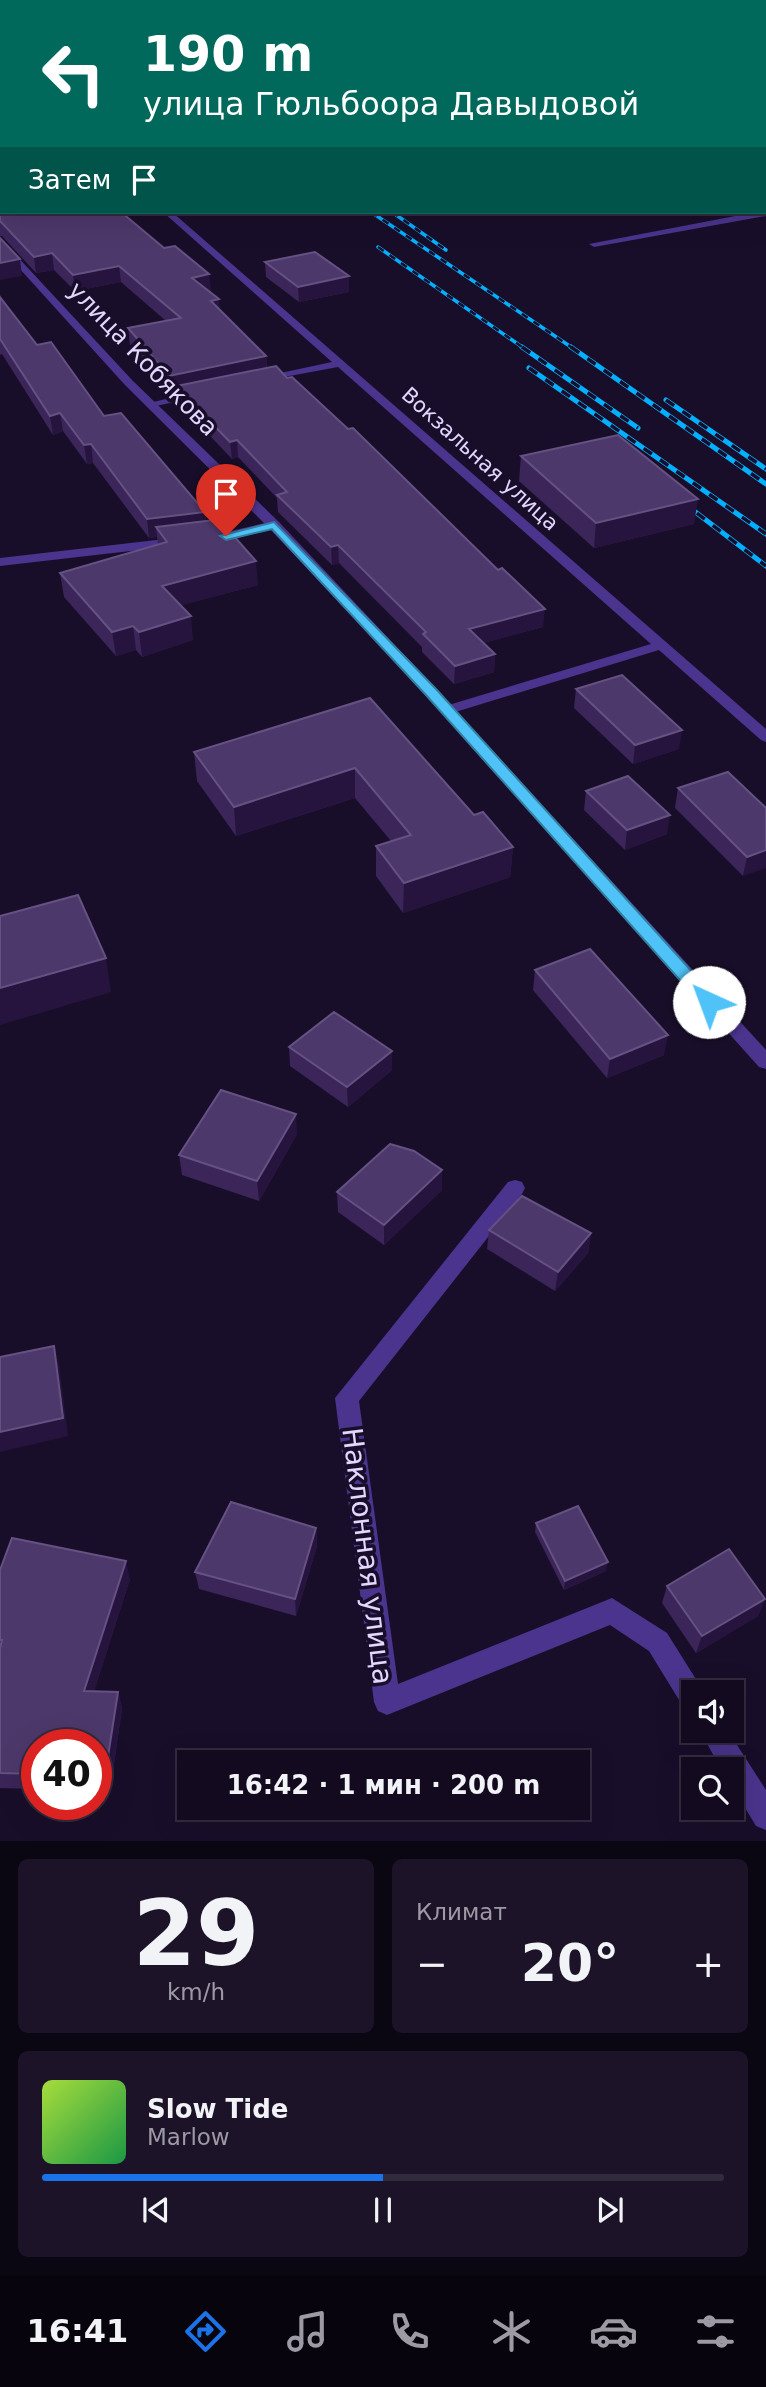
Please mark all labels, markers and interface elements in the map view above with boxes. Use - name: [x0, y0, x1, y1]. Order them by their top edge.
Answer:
- text: 190 m: [143, 26, 313, 83]
- icon: left: [28, 28, 119, 119]
- text: улица Гюльбоора Давыдовой: [143, 85, 639, 123]
- icon: arrive: [125, 161, 163, 199]
- text: Затем: [28, 165, 111, 195]
- street label: улица Кобякова: [62, 276, 224, 442]
- street label: Вокзальная улица: [397, 382, 563, 536]
- pin: [196, 464, 256, 536]
- icon: arrive: [207, 475, 245, 513]
- position arrow: [672, 965, 746, 1039]
- street label: Наклонная улица: [335, 1426, 400, 1686]
- map controls: [681, 1680, 744, 1820]
- button: sound: [681, 1680, 744, 1743]
- speed limit sign: 40: [21, 1729, 112, 1820]
- button: search: [681, 1757, 744, 1820]
- text: 16:42 · 1 мин · 200 m: [227, 1770, 540, 1800]
- text: 29: [133, 1881, 259, 1986]
- text: Климат: [416, 1899, 507, 1925]
- text: 20°: [521, 1933, 619, 1993]
- text: −: [416, 1942, 448, 1986]
- text: +: [692, 1942, 724, 1986]
- text: km/h: [167, 1979, 225, 2005]
- text: Slow Tide: [147, 2094, 288, 2124]
- text: Marlow: [147, 2124, 230, 2150]
- icon: previous: [137, 2191, 175, 2229]
- icon: pause: [364, 2191, 402, 2229]
- icon: next: [591, 2191, 629, 2229]
- icon: directions: [181, 2307, 230, 2356]
- icon: music: [283, 2307, 332, 2356]
- icon: phone: [385, 2307, 434, 2356]
- icon: climate: [487, 2307, 536, 2356]
- icon: car: [589, 2307, 638, 2356]
- icon: filters: [691, 2307, 740, 2356]
- text: 16:41: [26, 2312, 128, 2350]

